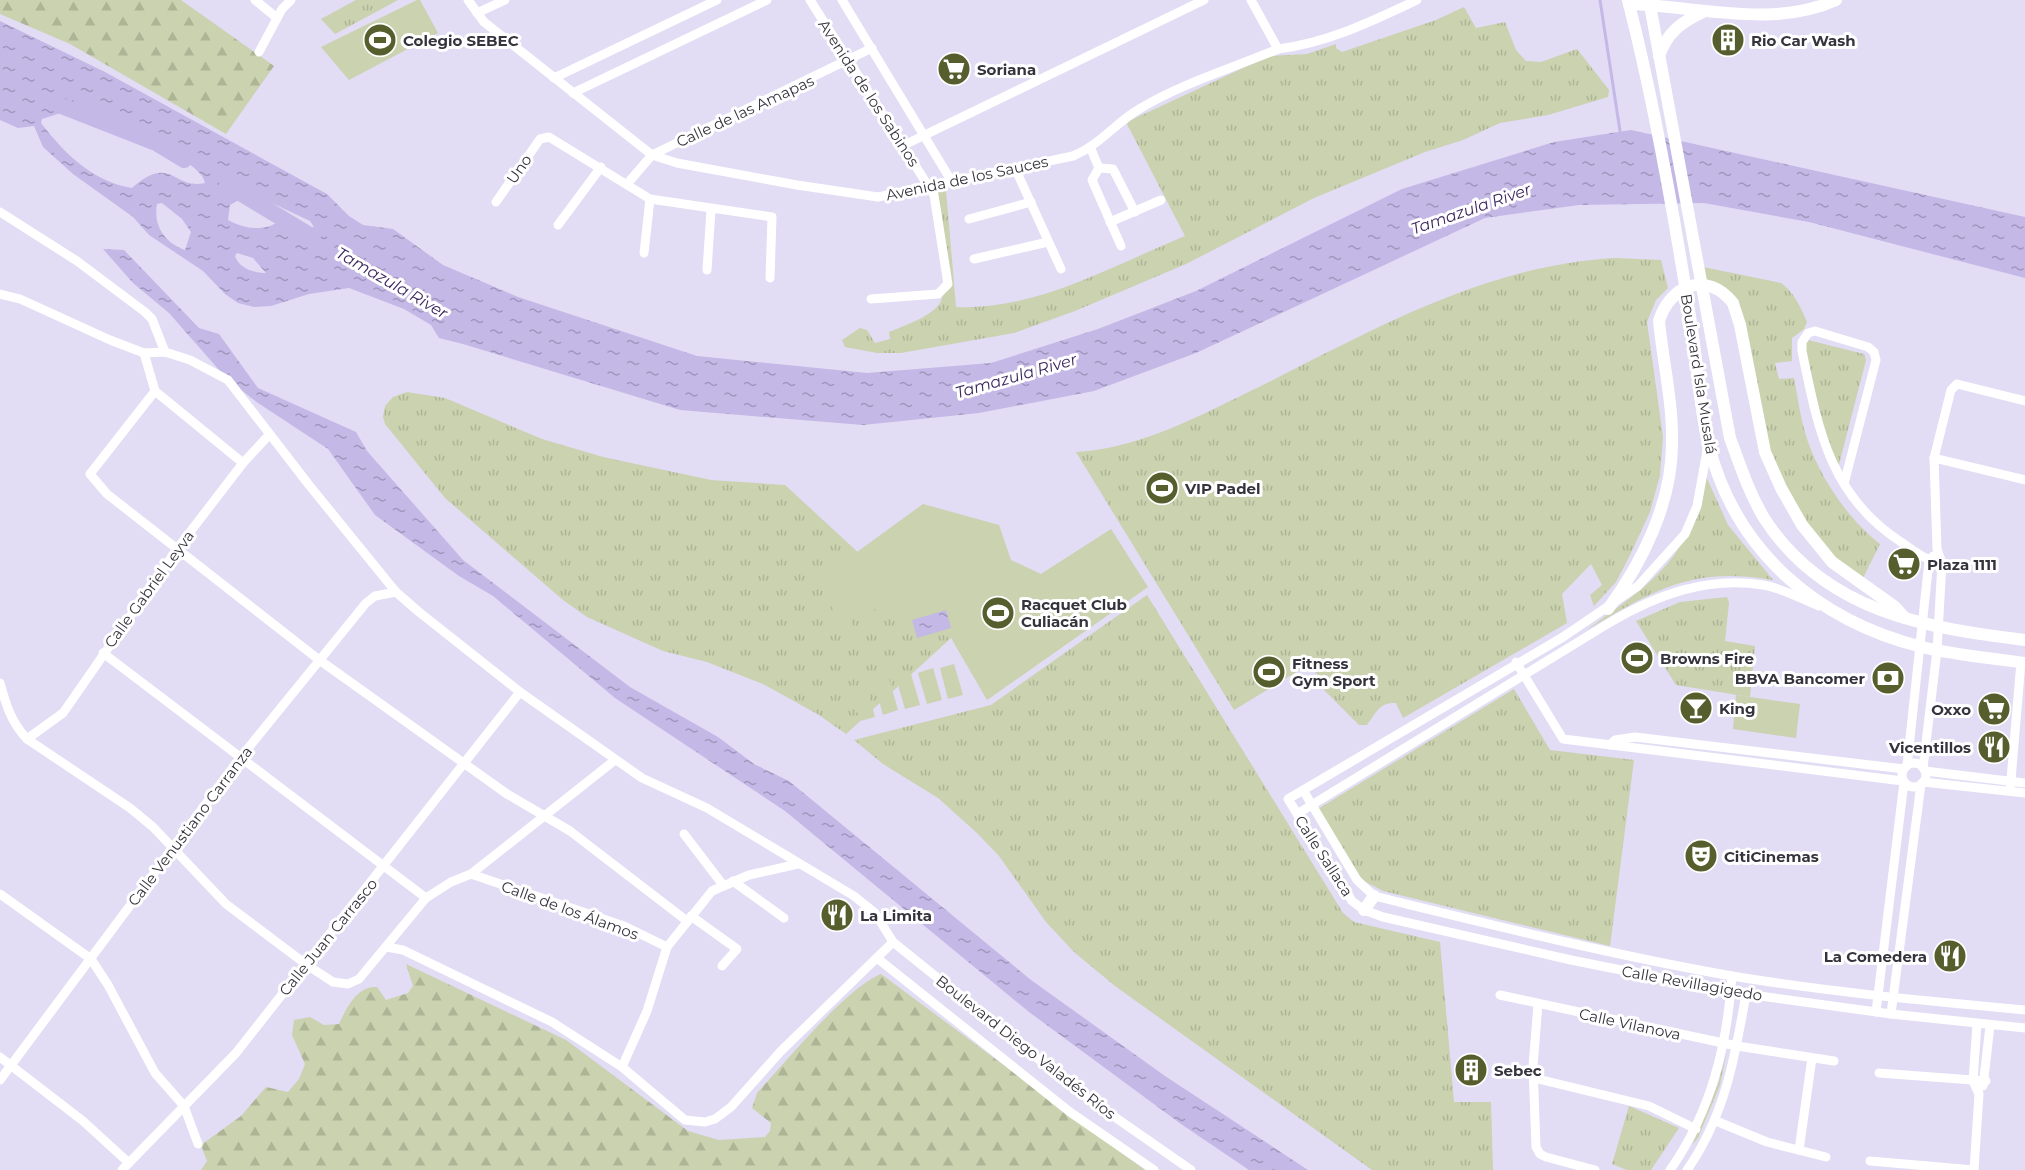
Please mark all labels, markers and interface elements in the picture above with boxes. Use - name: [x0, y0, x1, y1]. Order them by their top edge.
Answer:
- street label: Avenida de los Sabinos: [814, 16, 924, 170]
- sports icon: Colegio SEBEC: [362, 22, 398, 58]
- building icon: Rio Car Wash: [1710, 22, 1746, 58]
- place label: Colegio SEBEC: [403, 31, 519, 50]
- place label: Rio Car Wash: [1751, 31, 1856, 50]
- supermarket icon: Soriana: [936, 51, 972, 87]
- place label: Soriana: [977, 60, 1036, 79]
- street label: Calle de las Amapas: [673, 71, 817, 151]
- street label: Uno: [502, 151, 536, 187]
- street label: Avenida de los Sauces: [884, 152, 1050, 204]
- water label: Tamazula River: [1409, 179, 1534, 238]
- water label: Tamazula River: [333, 243, 452, 323]
- street label: Boulevard Isla Musalá: [1677, 292, 1721, 456]
- water label: Tamazula River: [953, 349, 1080, 402]
- sports icon: VIP Padel: [1144, 470, 1180, 506]
- place label: VIP Padel: [1184, 479, 1261, 498]
- street label: Calle Gabriel Leyva: [100, 527, 198, 651]
- supermarket icon: Plaza 1111: [1886, 546, 1922, 582]
- place label: Plaza 1111: [1927, 555, 1997, 574]
- sports icon: Racquet Club Culiacán: [980, 595, 1016, 631]
- place label: Racquet Club Culiacán: [1021, 595, 1127, 631]
- sports icon: Browns Fire: [1619, 640, 1655, 676]
- place label: Browns Fire: [1660, 649, 1754, 668]
- sports icon: Fitness Gym Sport: [1251, 654, 1287, 690]
- place label: Fitness Gym Sport: [1292, 654, 1376, 690]
- bank icon: BBVA Bancomer: [1870, 660, 1906, 696]
- place label: BBVA Bancomer: [1735, 669, 1866, 688]
- bar icon: King: [1678, 690, 1714, 726]
- supermarket icon: Oxxo: [1976, 691, 2012, 727]
- place label: King: [1719, 699, 1756, 718]
- place label: Oxxo: [1931, 700, 1971, 719]
- restaurant icon: Vicentillos: [1976, 729, 2012, 765]
- place label: Vicentillos: [1888, 738, 1971, 757]
- street label: Calle Venustiano Carranza: [124, 742, 256, 910]
- street label: Calle Sallaca: [1291, 812, 1357, 900]
- theatre icon: CitiCinemas: [1683, 838, 1719, 874]
- place label: CitiCinemas: [1724, 847, 1819, 866]
- street label: Calle Juan Carrasco: [275, 874, 381, 1000]
- street label: Calle de los Álamos: [499, 876, 641, 944]
- restaurant icon: La Limita: [819, 897, 855, 933]
- place label: La Limita: [860, 906, 932, 925]
- restaurant icon: La Comedera: [1932, 938, 1968, 974]
- place label: La Comedera: [1824, 947, 1927, 966]
- street label: Calle Revillagigedo: [1620, 961, 1764, 1005]
- street label: Boulevard Diego Valadés Ríos: [932, 971, 1120, 1123]
- street label: Calle Vilanova: [1577, 1004, 1683, 1044]
- building icon: Sebec: [1453, 1052, 1489, 1088]
- place label: Sebec: [1494, 1061, 1542, 1080]

